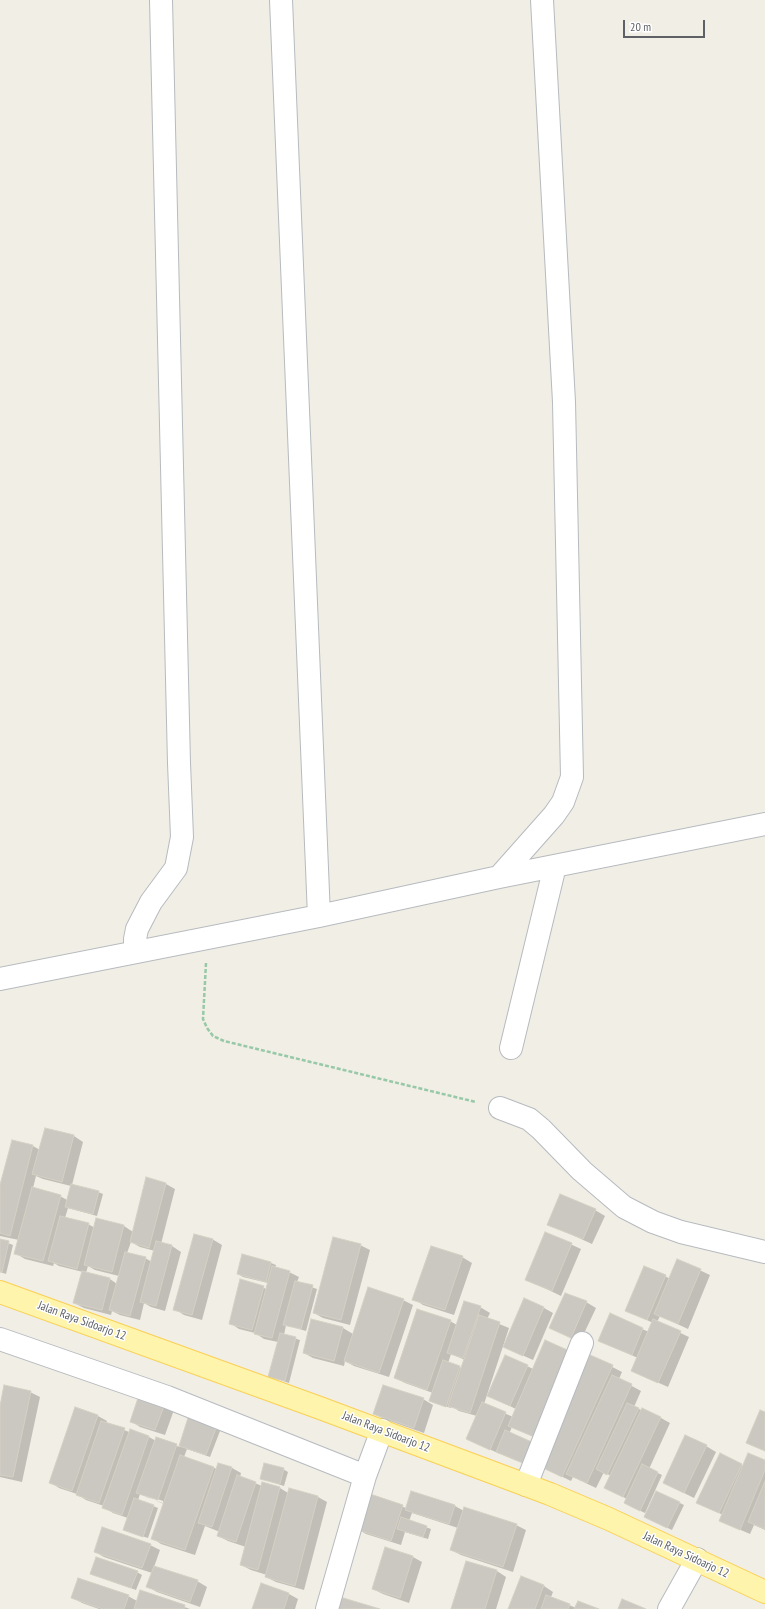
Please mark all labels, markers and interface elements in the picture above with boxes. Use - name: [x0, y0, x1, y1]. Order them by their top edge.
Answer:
- scale bar: [625, 12, 707, 38]
- text: 20 m: [630, 19, 651, 34]
- street label: Jalan Raya Sidoarjo 12: [36, 1298, 128, 1344]
- street label: Jalan Raya Sidoarjo 12: [340, 1409, 432, 1455]
- street label: Jalan Raya Sidoarjo 12: [641, 1529, 731, 1581]

